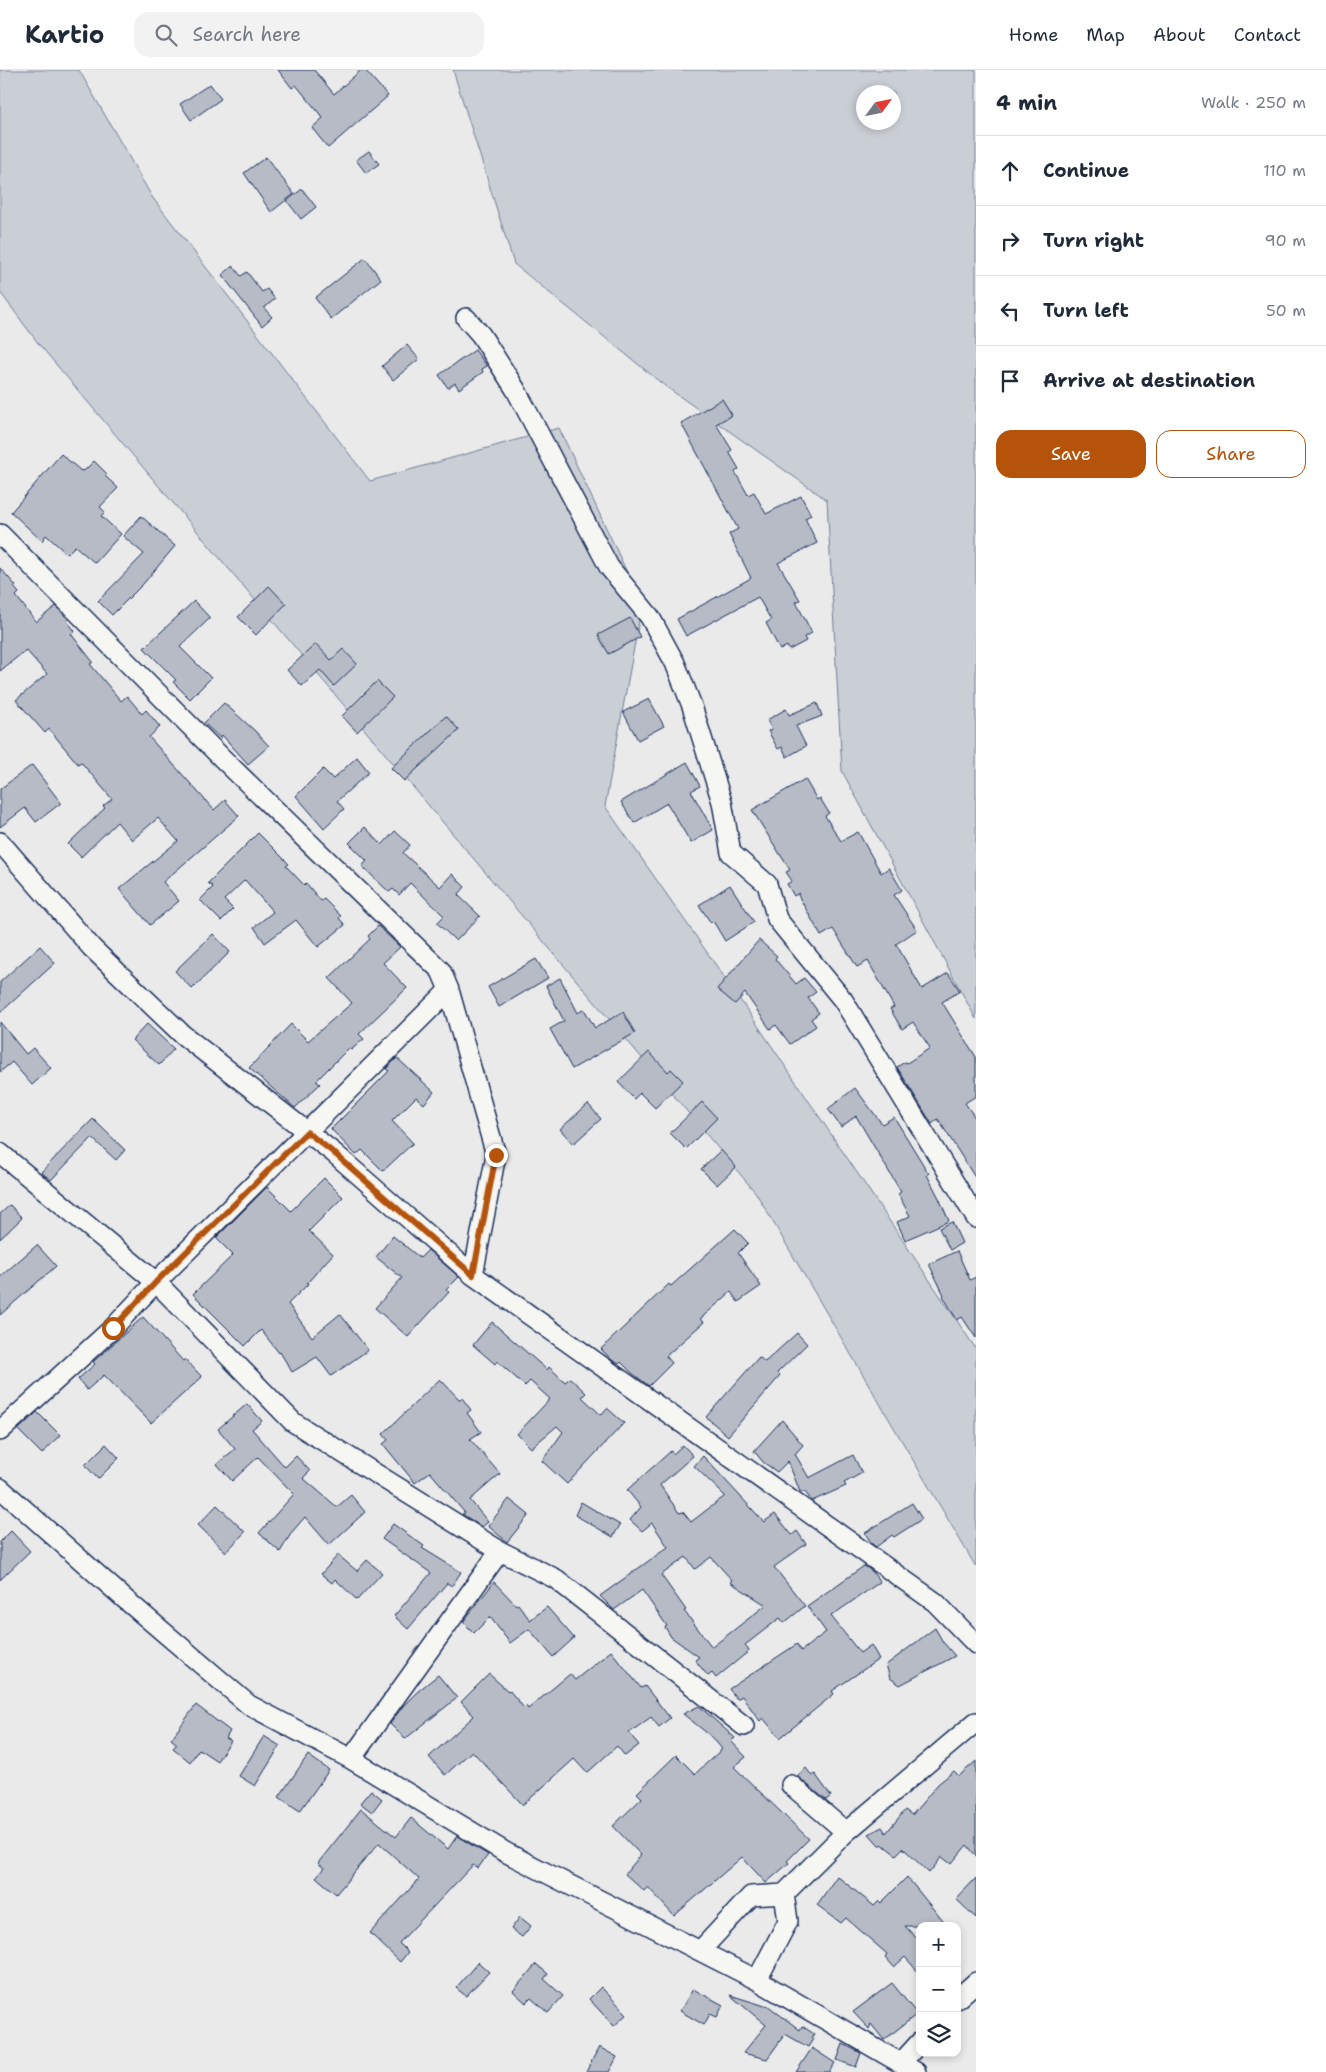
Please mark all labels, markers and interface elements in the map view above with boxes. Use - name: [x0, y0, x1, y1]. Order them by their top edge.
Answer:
- search box: [134, 12, 484, 57]
- text: Kartio: [25, 19, 104, 51]
- icon: search: [152, 21, 180, 49]
- text: Search here: [192, 22, 301, 47]
- text: Home: [1009, 23, 1058, 47]
- text: Map: [1086, 23, 1125, 47]
- text: About: [1153, 23, 1206, 47]
- text: Contact: [1234, 23, 1301, 47]
- north arrow: [856, 85, 901, 130]
- text: 4 min: [996, 89, 1057, 117]
- text: Walk · 250 m: [1201, 92, 1306, 113]
- icon: ahead: [996, 157, 1024, 185]
- text: Continue: [1043, 158, 1129, 183]
- text: 110 m: [1263, 160, 1306, 181]
- icon: right: [996, 227, 1024, 255]
- text: Turn right: [1043, 228, 1144, 253]
- text: 90 m: [1265, 230, 1306, 251]
- icon: left: [996, 297, 1024, 325]
- text: Turn left: [1043, 298, 1129, 323]
- text: 50 m: [1266, 300, 1306, 321]
- icon: arrive: [996, 367, 1024, 395]
- text: Arrive at destination: [1043, 368, 1255, 393]
- button: Save: [996, 430, 1146, 478]
- button: Share: [1156, 430, 1306, 478]
- route end: [485, 1144, 508, 1167]
- route start: [102, 1317, 125, 1340]
- map controls: [916, 1922, 961, 2057]
- button: +: [916, 1922, 961, 1967]
- button: −: [916, 1967, 961, 2012]
- button: layers: [916, 2012, 961, 2057]

